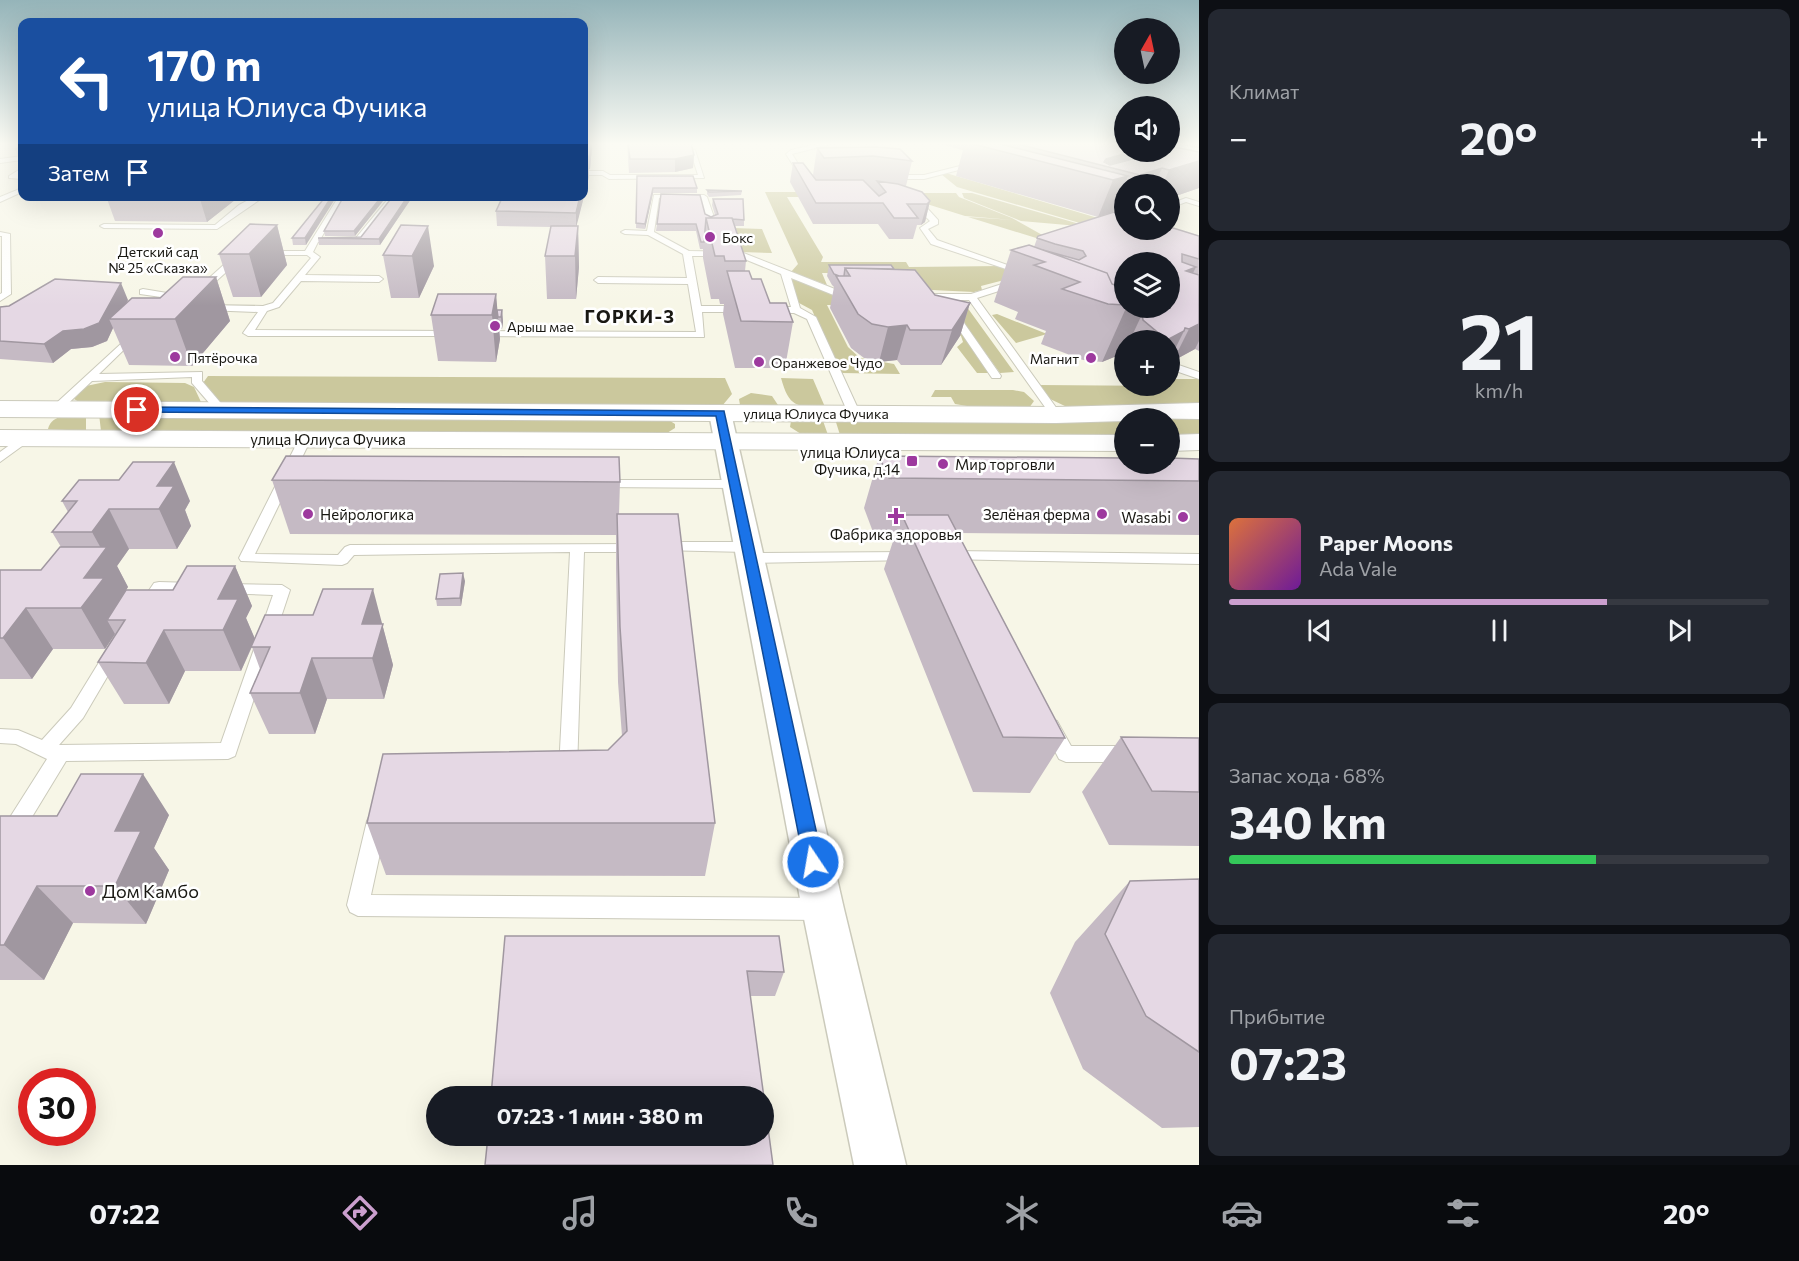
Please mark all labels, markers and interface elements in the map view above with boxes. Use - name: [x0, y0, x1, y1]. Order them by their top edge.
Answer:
- north arrow: [1114, 18, 1180, 84]
- map controls: [1114, 18, 1180, 474]
- text: 170 m: [147, 38, 261, 90]
- icon: left: [48, 42, 126, 120]
- text: Климат: [1229, 79, 1299, 103]
- text: улица Юлиуса Фучика: [147, 90, 427, 123]
- button: sound: [1114, 96, 1180, 162]
- text: 20°: [1460, 109, 1538, 164]
- text: −: [1229, 116, 1248, 157]
- text: +: [1750, 116, 1769, 157]
- icon: arrive: [121, 156, 154, 189]
- text: Затем: [48, 159, 109, 186]
- button: search: [1114, 174, 1180, 240]
- marker: Детский сад № 25 «Сказка»: [151, 226, 165, 240]
- place label: Бокс: [722, 229, 753, 246]
- marker: Бокс: [703, 230, 717, 244]
- place label: Детский сад № 25 «Сказка»: [108, 243, 208, 276]
- button: layers: [1114, 252, 1180, 318]
- text: 21: [1459, 291, 1539, 386]
- district label: ГОРКИ-3: [584, 305, 676, 327]
- place label: Арыш мае: [507, 318, 574, 335]
- marker: Арыш мае: [488, 319, 502, 333]
- button: +: [1114, 330, 1180, 396]
- place label: Пятёрочка: [187, 349, 257, 366]
- marker: Пятёрочка: [168, 350, 182, 364]
- place label: Магнит: [1030, 350, 1079, 367]
- marker: Магнит: [1084, 351, 1098, 365]
- place label: Оранжевое Чудо: [771, 354, 883, 371]
- marker: Оранжевое Чудо: [752, 355, 766, 369]
- text: km/h: [1475, 378, 1523, 402]
- pin: [111, 384, 162, 435]
- icon: arrive: [120, 393, 153, 426]
- street label: улица Юлиуса Фучика: [743, 405, 889, 422]
- button: −: [1114, 408, 1180, 474]
- street label: улица Юлиуса Фучика: [250, 430, 406, 448]
- place label: улица Юлиуса Фучика, д.14: [800, 443, 900, 478]
- marker: улица Юлиуса Фучика, д.14: [905, 454, 919, 468]
- place label: Мир торговли: [955, 455, 1055, 473]
- marker: Мир торговли: [936, 457, 950, 471]
- place label: Нейрологика: [320, 505, 414, 523]
- place label: Зелёная ферма: [983, 505, 1090, 523]
- marker: Нейрологика: [301, 507, 315, 521]
- marker: Зелёная ферма: [1095, 507, 1109, 521]
- place label: Wasabi: [1121, 508, 1171, 526]
- marker: Фабрика здоровья: [889, 509, 903, 523]
- marker: Wasabi: [1176, 510, 1190, 524]
- place label: Фабрика здоровья: [830, 525, 962, 543]
- text: Paper Moons: [1319, 529, 1453, 556]
- text: Ada Vale: [1319, 556, 1397, 580]
- icon: previous: [1303, 614, 1336, 647]
- icon: pause: [1483, 614, 1516, 647]
- icon: next: [1663, 614, 1696, 647]
- text: Запас хода · 68%: [1229, 763, 1385, 787]
- text: 340 km: [1229, 793, 1386, 848]
- position arrow: [781, 830, 845, 894]
- place label: Дом Камбо: [102, 880, 199, 902]
- marker: Дом Камбо: [83, 884, 97, 898]
- text: Прибытие: [1229, 1004, 1325, 1028]
- text: 07:23: [1229, 1034, 1347, 1089]
- speed limit sign: 30: [18, 1068, 96, 1146]
- text: 07:23 · 1 мин · 380 m: [497, 1102, 703, 1129]
- icon: directions: [339, 1192, 381, 1234]
- icon: music: [559, 1192, 601, 1234]
- icon: phone: [780, 1192, 822, 1234]
- icon: climate: [1001, 1192, 1043, 1234]
- icon: car: [1221, 1192, 1263, 1234]
- icon: filters: [1442, 1192, 1484, 1234]
- text: 07:22: [89, 1197, 160, 1230]
- text: 20°: [1663, 1197, 1710, 1230]

